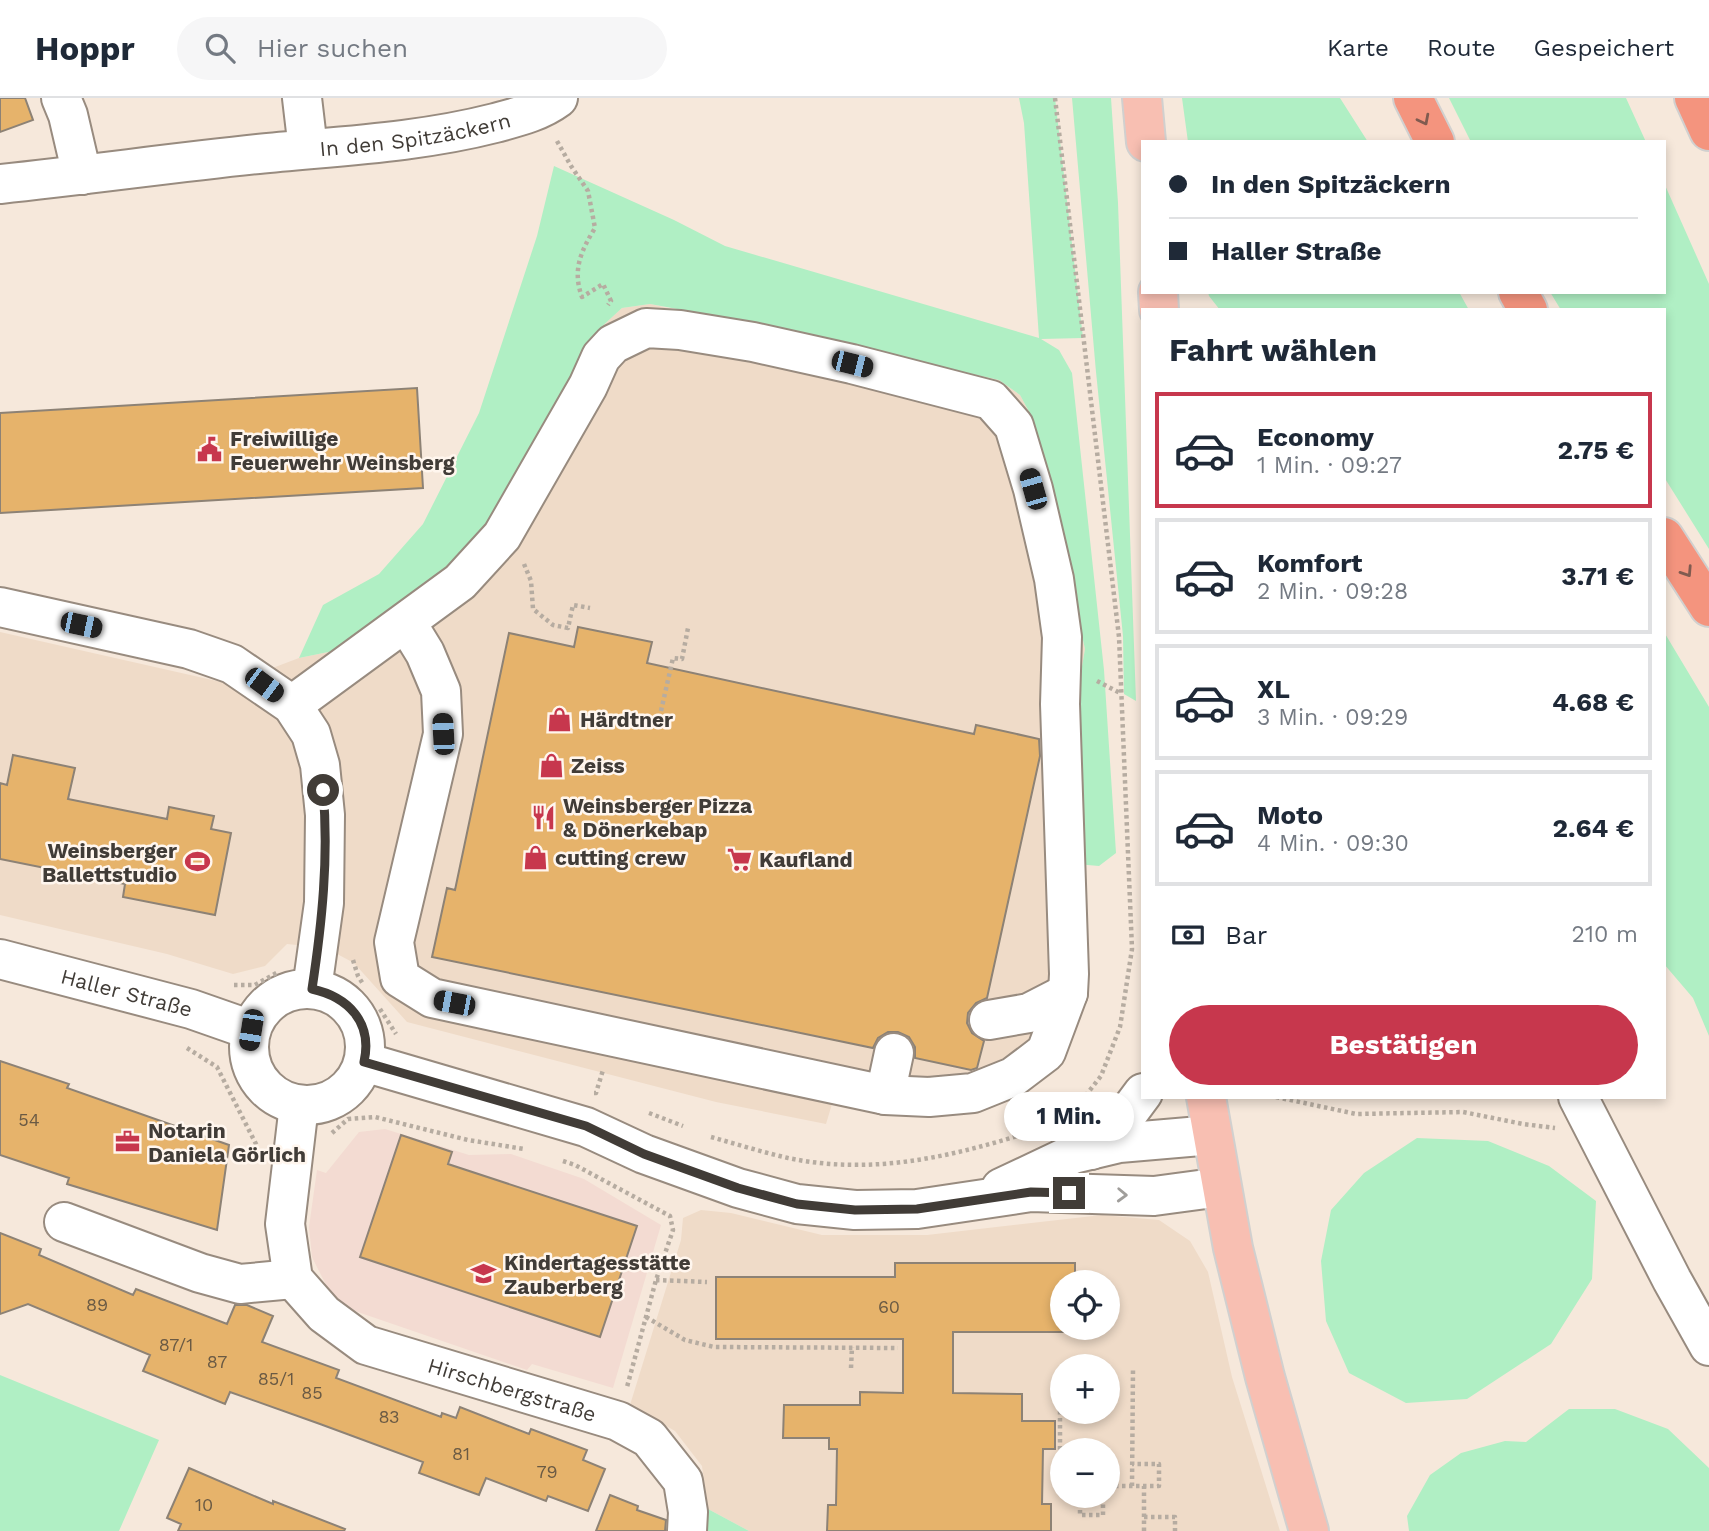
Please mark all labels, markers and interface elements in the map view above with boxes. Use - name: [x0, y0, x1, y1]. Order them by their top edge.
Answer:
- search box: [177, 17, 667, 80]
- text: Hoppr: [35, 29, 135, 68]
- icon: search: [201, 29, 239, 67]
- text: Hier suchen: [257, 33, 408, 63]
- text: Karte: [1327, 34, 1389, 62]
- text: Route: [1427, 34, 1496, 62]
- text: Gespeichert: [1534, 34, 1674, 62]
- street label: In den Spitzäckern: [319, 107, 513, 161]
- one-way arrow: [1416, 113, 1429, 125]
- text: In den Spitzäckern: [1211, 169, 1451, 199]
- text: Haller Straße: [1211, 236, 1382, 266]
- text: Fahrt wählen: [1169, 331, 1377, 369]
- car: [830, 349, 875, 379]
- icon: car: [1173, 419, 1236, 482]
- text: Economy: [1257, 422, 1374, 452]
- place label: Freiwillige Feuerwehr Weinsberg: [230, 426, 455, 475]
- text: 2.75 €: [1558, 435, 1634, 465]
- public building icon: Freiwillige Feuerwehr Weinsberg: [196, 436, 224, 464]
- text: 1 Min. · 09:27: [1257, 452, 1402, 479]
- car: [1018, 466, 1049, 512]
- icon: car: [1173, 545, 1236, 608]
- text: Komfort: [1257, 548, 1362, 578]
- text: 3.71 €: [1561, 561, 1634, 591]
- one-way arrow: [1678, 565, 1691, 578]
- text: 2 Min. · 09:28: [1257, 578, 1408, 605]
- car: [59, 610, 104, 640]
- car: [241, 664, 288, 706]
- icon: car: [1173, 671, 1236, 734]
- text: XL: [1257, 674, 1290, 704]
- text: 4.68 €: [1552, 687, 1634, 717]
- text: 3 Min. · 09:29: [1257, 704, 1408, 731]
- shop icon: Härdtner: [546, 705, 574, 733]
- place label: Härdtner: [580, 707, 673, 732]
- car: [432, 712, 455, 756]
- shop icon: Zeiss: [537, 751, 565, 779]
- place label: Zeiss: [571, 753, 625, 778]
- route start: [307, 774, 339, 806]
- place label: Weinsberger Pizza & Dönerkebap: [563, 793, 753, 842]
- icon: car: [1173, 797, 1236, 860]
- text: Moto: [1257, 800, 1323, 830]
- restaurant icon: Weinsberger Pizza & Dönerkebap: [529, 803, 557, 831]
- text: 2.64 €: [1553, 813, 1634, 843]
- text: 4 Min. · 09:30: [1257, 830, 1409, 857]
- place label: Weinsberger Ballettstudio: [42, 838, 177, 887]
- shop icon: cutting crew: [521, 843, 549, 871]
- place label: cutting crew: [555, 845, 686, 870]
- supermarket icon: Kaufland: [725, 845, 753, 873]
- place label: Kaufland: [759, 847, 853, 872]
- sports icon: Weinsberger Ballettstudio: [183, 848, 211, 876]
- icon: cash: [1169, 916, 1207, 954]
- text: Bar: [1225, 920, 1267, 950]
- text: 210 m: [1572, 921, 1638, 948]
- street label: Haller Straße: [58, 963, 195, 1021]
- car: [432, 989, 477, 1017]
- button: Bestätigen: [1169, 1005, 1638, 1085]
- car: [238, 1008, 265, 1052]
- callout: 1 Min.: [1004, 1091, 1134, 1140]
- text: 1 Min.: [1036, 1103, 1102, 1130]
- house number: 54: [18, 1109, 40, 1130]
- place label: Notarin Daniela Görlich: [148, 1118, 306, 1167]
- office icon: Notarin Daniela Görlich: [114, 1128, 142, 1156]
- route end: [1053, 1177, 1085, 1209]
- one-way arrow: [1117, 1188, 1128, 1203]
- place label: Kindertagesstätte Zauberberg: [504, 1250, 691, 1299]
- school or university icon: Kindertagesstätte Zauberberg: [470, 1260, 498, 1288]
- map controls: [1050, 1270, 1120, 1508]
- button: locate: [1050, 1270, 1120, 1340]
- house number: 89: [86, 1294, 108, 1315]
- house number: 60: [878, 1296, 900, 1317]
- house number: 87/1: [159, 1334, 193, 1355]
- house number: 87: [207, 1351, 227, 1372]
- street label: Hirschbergstraße: [425, 1352, 599, 1426]
- button: +: [1050, 1354, 1120, 1424]
- house number: 85/1: [258, 1368, 294, 1389]
- house number: 85: [301, 1382, 323, 1403]
- house number: 83: [378, 1406, 400, 1427]
- button: −: [1050, 1438, 1120, 1508]
- house number: 81: [452, 1443, 470, 1464]
- house number: 79: [536, 1461, 558, 1482]
- house number: 10: [195, 1494, 213, 1515]

